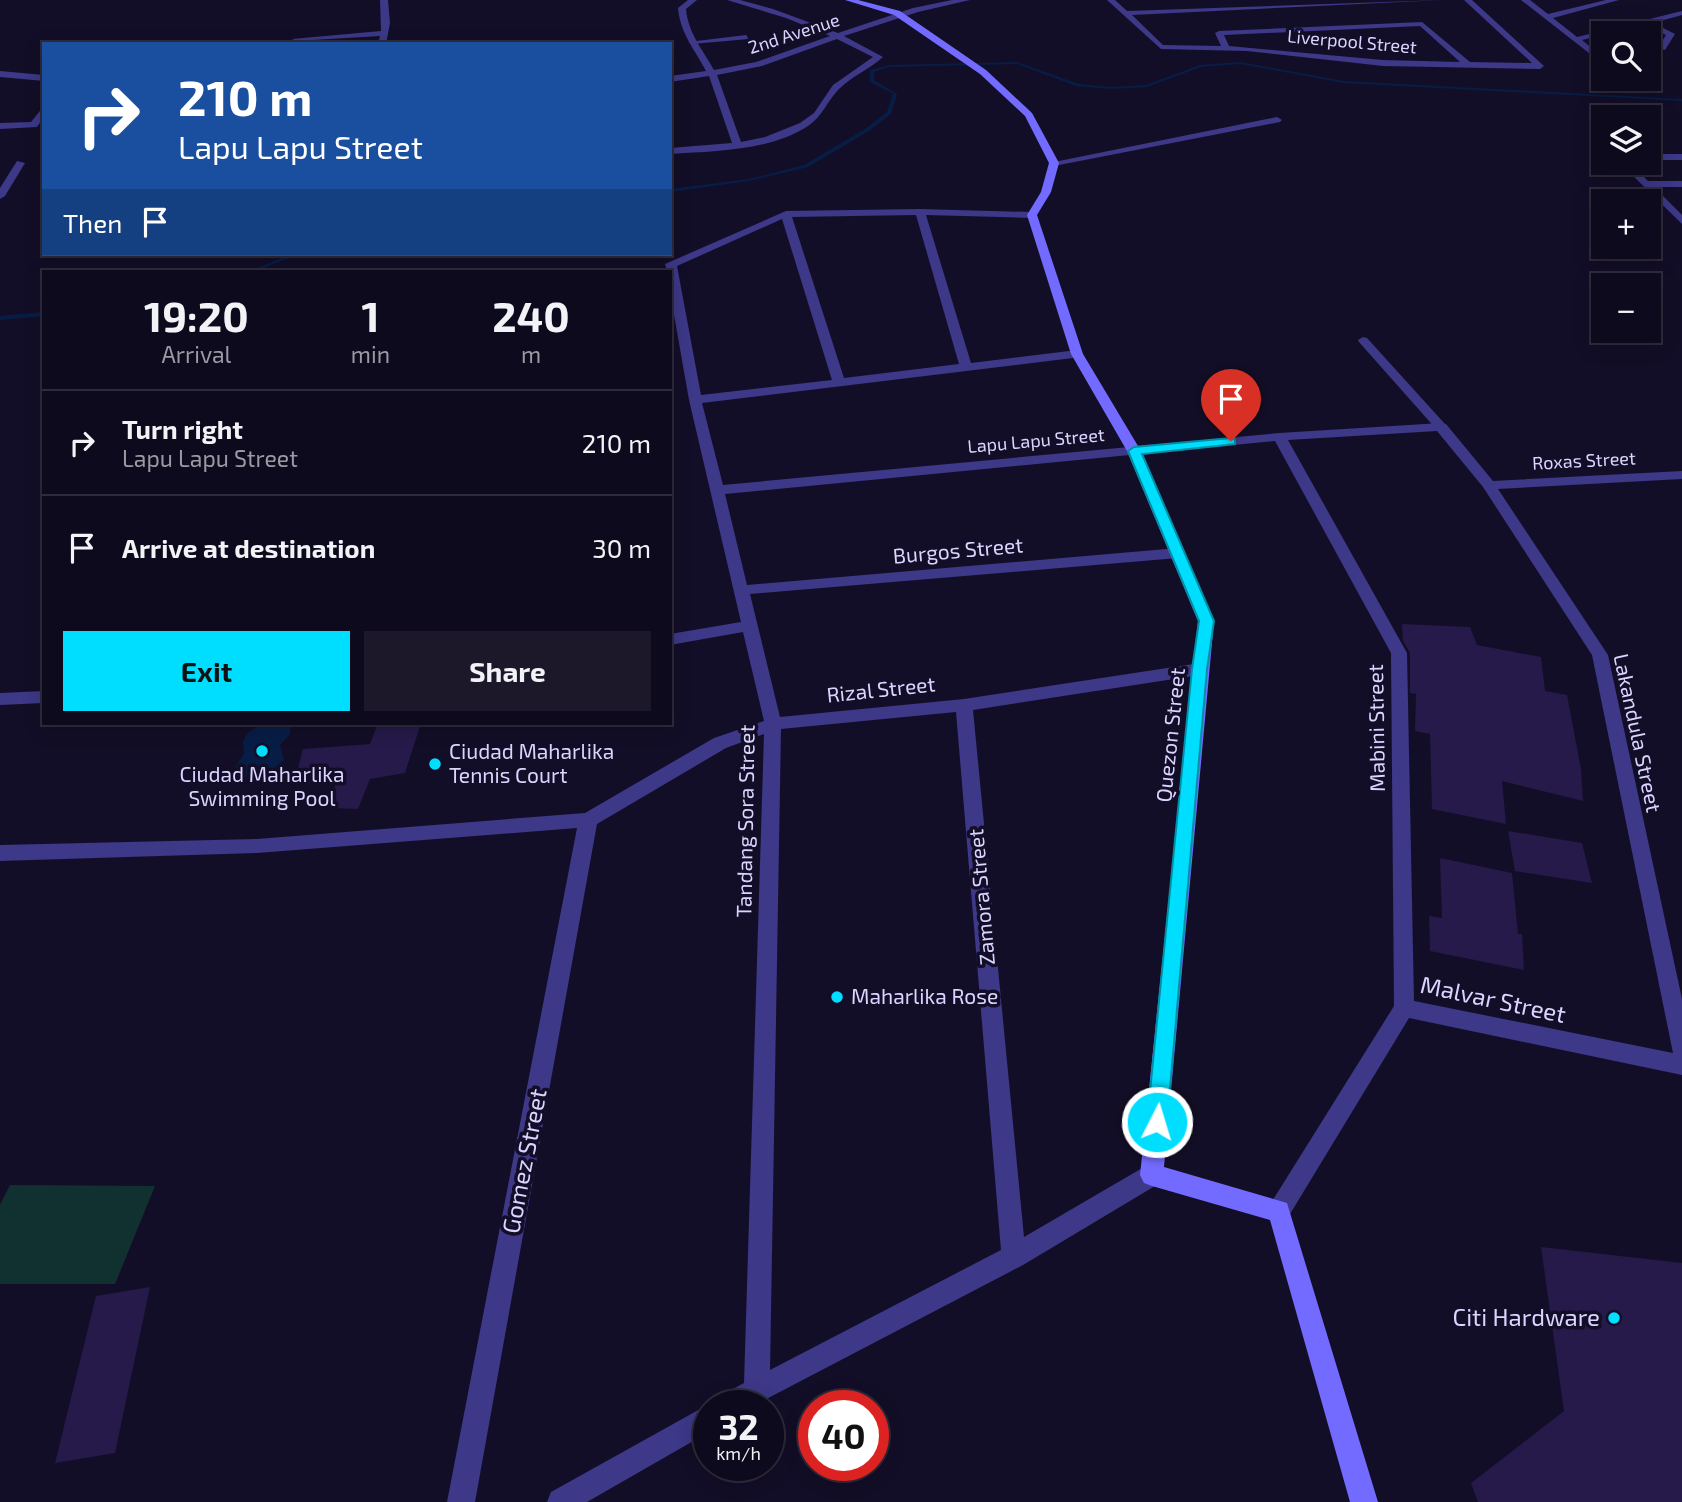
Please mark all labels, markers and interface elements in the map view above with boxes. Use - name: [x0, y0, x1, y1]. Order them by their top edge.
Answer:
- street label: 2nd Avenue: [745, 8, 842, 58]
- map controls: [1591, 21, 1661, 343]
- button: search: [1591, 21, 1661, 91]
- street label: Liverpool Street: [1286, 24, 1418, 58]
- text: 210 m: [178, 67, 312, 126]
- icon: right: [63, 70, 154, 161]
- button: layers: [1591, 105, 1661, 175]
- text: Lapu Lapu Street: [178, 127, 423, 165]
- button: +: [1591, 189, 1661, 259]
- icon: arrive: [136, 203, 174, 241]
- text: Then: [63, 207, 122, 238]
- button: −: [1591, 273, 1661, 343]
- text: 19:20: [144, 290, 249, 340]
- text: 1: [361, 290, 380, 340]
- text: 240: [492, 290, 570, 340]
- text: Arrival: [161, 340, 231, 368]
- text: min: [351, 340, 390, 368]
- text: m: [521, 340, 541, 368]
- pin: [1201, 369, 1261, 441]
- icon: arrive: [1212, 380, 1250, 418]
- text: Turn right: [122, 413, 243, 444]
- street label: Lapu Lapu Street: [966, 423, 1106, 457]
- icon: right: [63, 424, 101, 462]
- text: 210 m: [582, 427, 651, 458]
- text: Lapu Lapu Street: [122, 444, 298, 472]
- street label: Roxas Street: [1532, 446, 1636, 474]
- icon: arrive: [63, 529, 101, 567]
- street label: Burgos Street: [892, 531, 1024, 568]
- text: Arrive at destination: [122, 532, 375, 563]
- text: 30 m: [592, 532, 651, 563]
- button: Exit: [63, 631, 350, 711]
- button: Share: [364, 631, 651, 711]
- street label: Lakandula Street: [1609, 651, 1667, 814]
- street label: Mabini Street: [1362, 664, 1389, 792]
- street label: Quezon Street: [1150, 666, 1190, 803]
- street label: Rizal Street: [825, 670, 936, 707]
- street label: Tandang Sora Street: [730, 724, 759, 918]
- place label: Ciudad Maharlika Tennis Court: [449, 738, 614, 787]
- marker: Ciudad Maharlika Swimming Pool: [254, 743, 270, 759]
- marker: Ciudad Maharlika Tennis Court: [427, 756, 443, 772]
- place label: Ciudad Maharlika Swimming Pool: [179, 761, 345, 810]
- street label: Zamora Street: [962, 828, 999, 966]
- street label: Malvar Street: [1418, 969, 1569, 1028]
- place label: Maharlika Rose: [851, 983, 998, 1008]
- marker: Maharlika Rose: [829, 989, 845, 1005]
- position arrow: [1120, 1085, 1194, 1159]
- street label: Gomez Street: [495, 1086, 552, 1236]
- place label: Citi Hardware: [1452, 1302, 1600, 1331]
- marker: Citi Hardware: [1606, 1310, 1622, 1326]
- speed limit sign: 40: [798, 1390, 889, 1481]
- text: 32: [718, 1405, 759, 1447]
- text: km/h: [716, 1442, 761, 1464]

